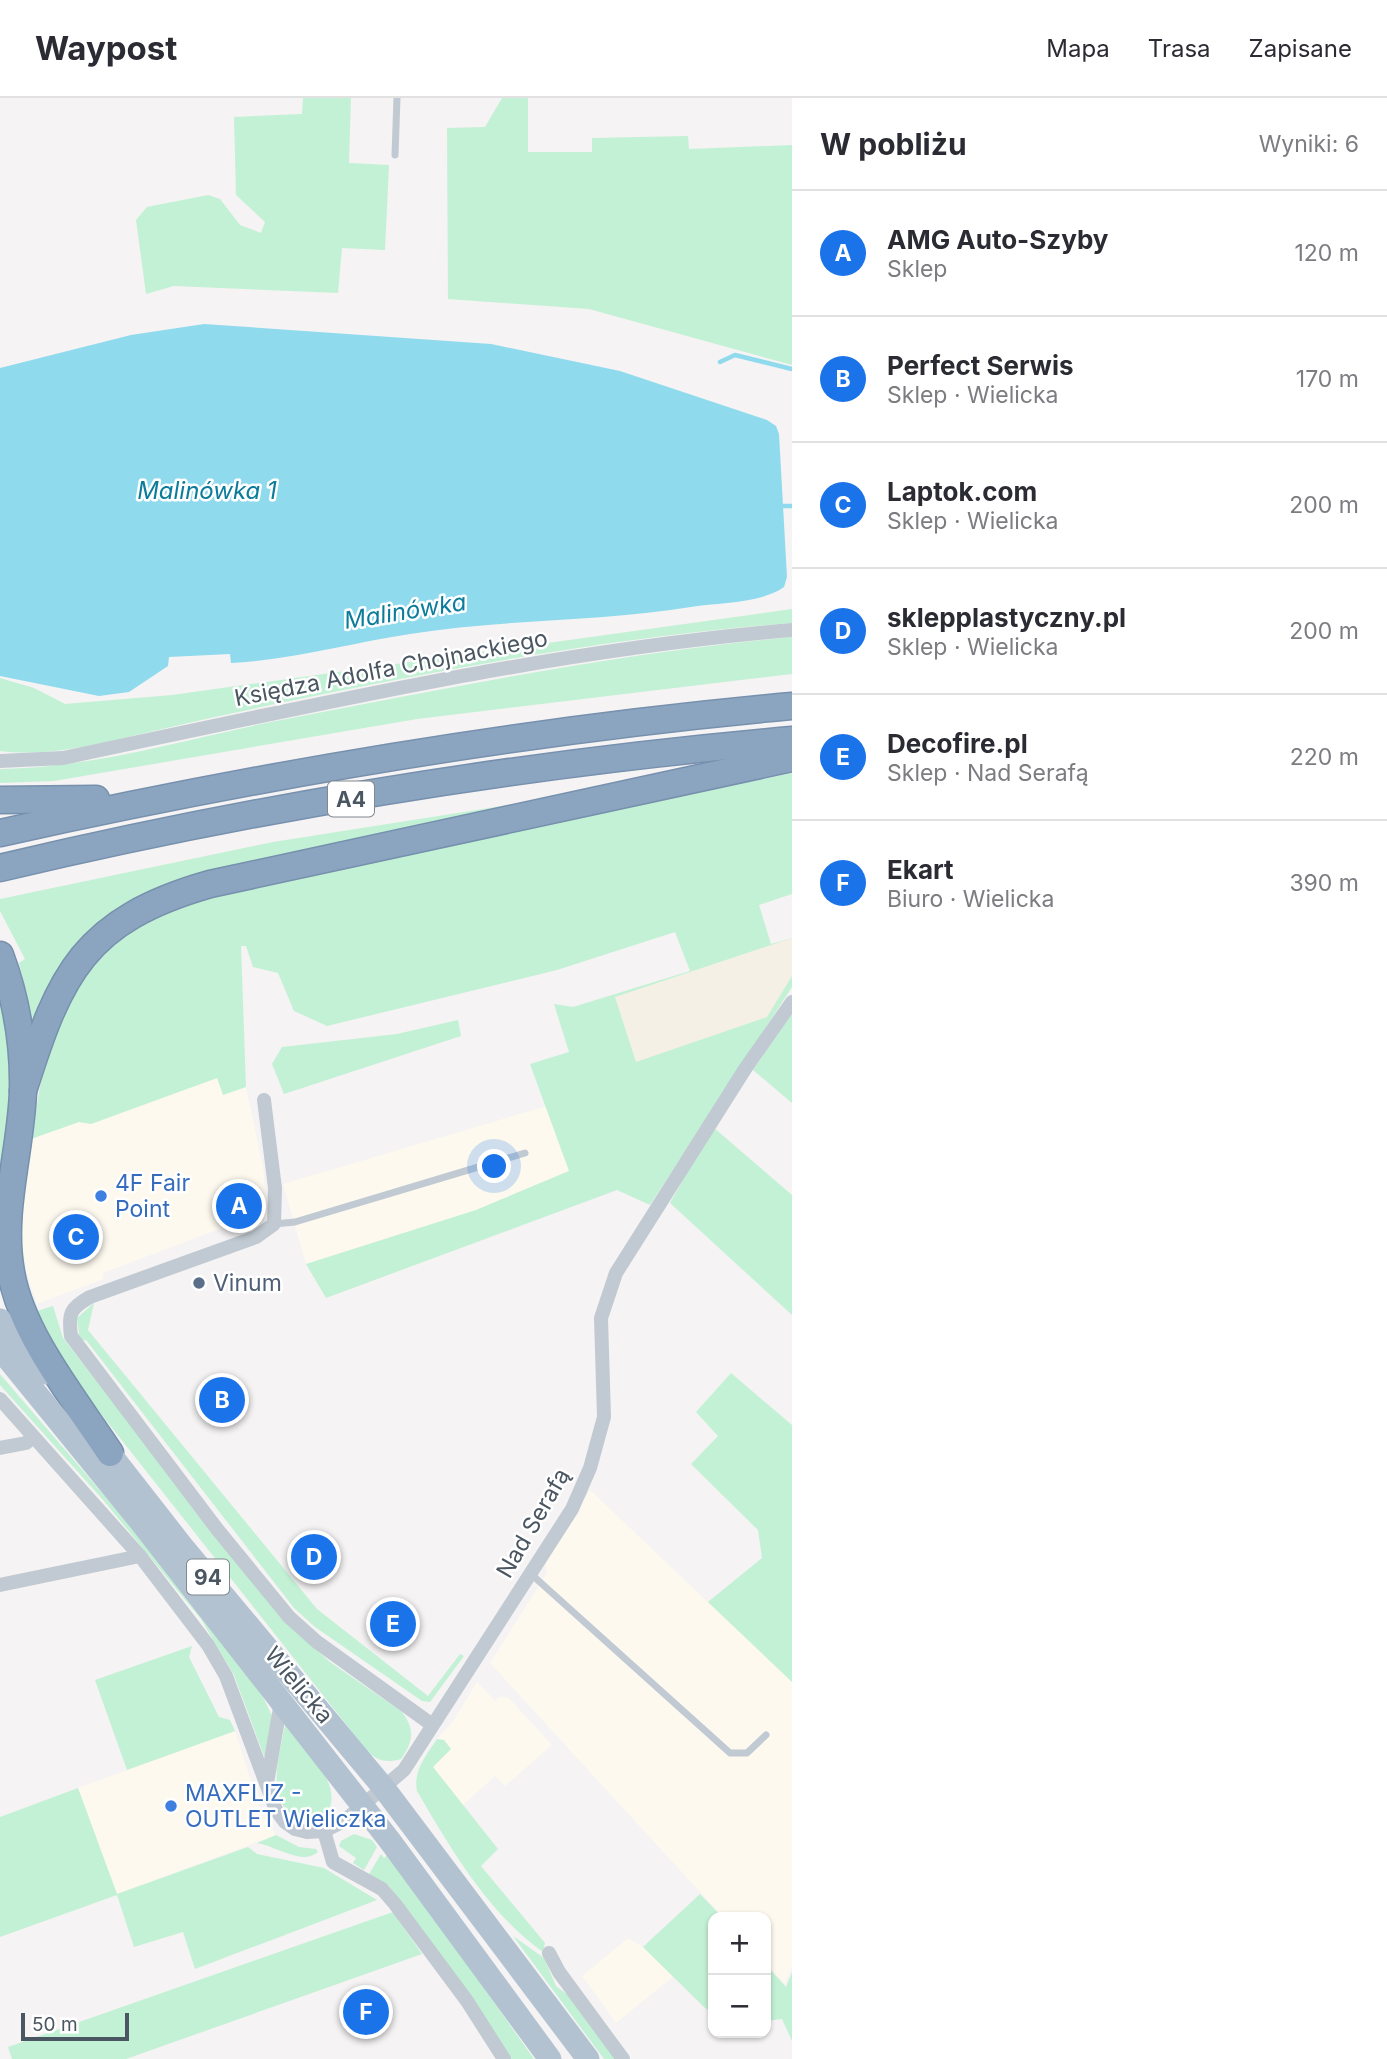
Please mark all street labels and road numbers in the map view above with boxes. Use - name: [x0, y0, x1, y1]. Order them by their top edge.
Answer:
- street label: Księdza Adolfa Chojnackiego: [232, 624, 550, 712]
- road number: A4: [328, 782, 374, 816]
- street label: Nad Serafą: [490, 1463, 576, 1583]
- road number: 94: [187, 1560, 229, 1594]
- street label: Wielicka: [259, 1641, 339, 1729]

